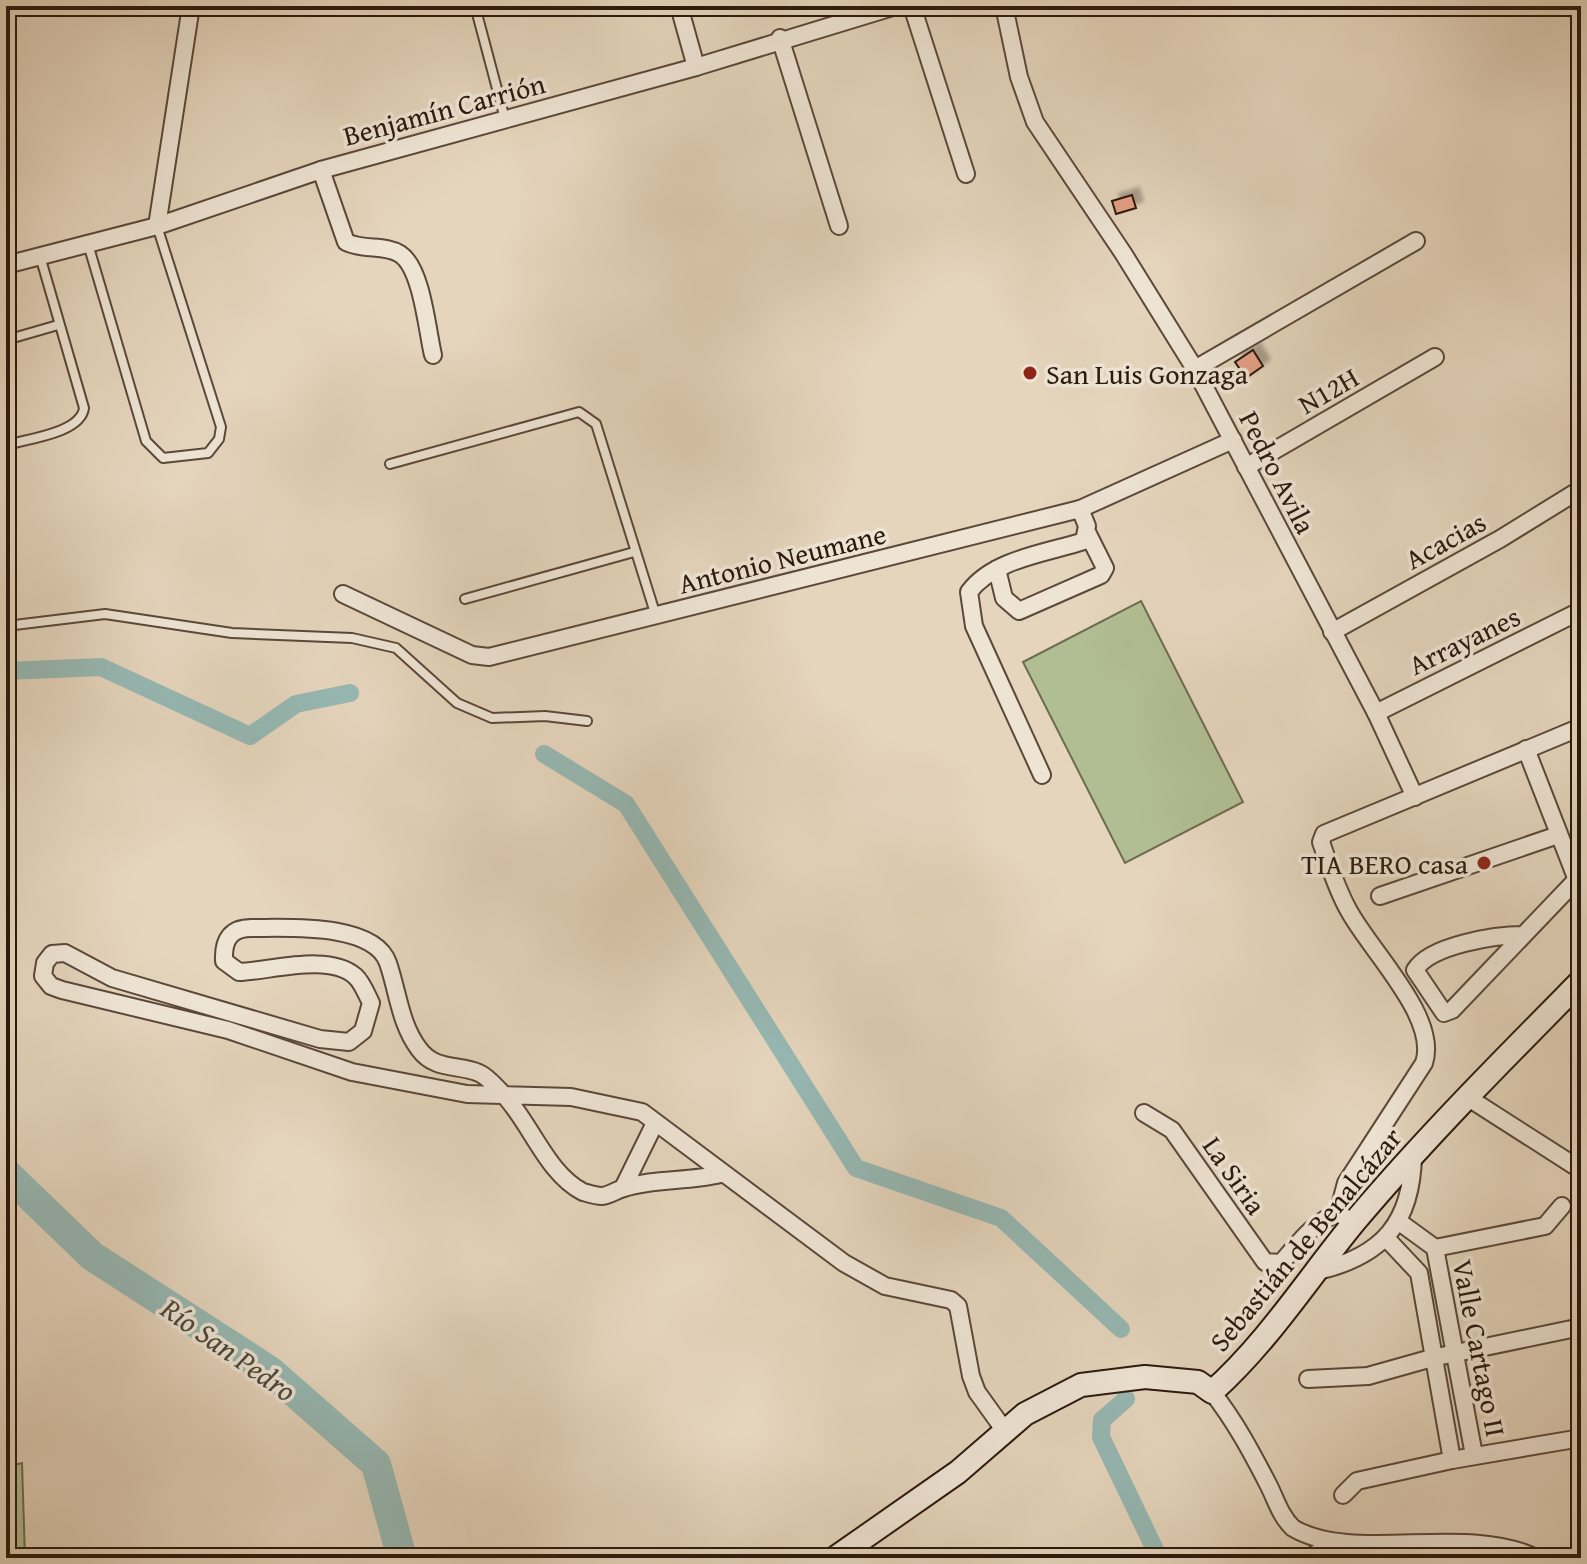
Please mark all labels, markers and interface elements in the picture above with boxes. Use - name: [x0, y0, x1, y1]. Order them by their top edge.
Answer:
- street label: Benjamín Carrión: [338, 62, 550, 156]
- place label: San Luis Gonzaga: [1046, 353, 1249, 394]
- street label: N12H: [1290, 356, 1366, 424]
- marker: San Luis Gonzaga: [1021, 364, 1039, 382]
- street label: Pedro Avila: [1229, 403, 1327, 541]
- street label: Acacias: [1397, 501, 1493, 579]
- street label: Antonio Neumane: [674, 512, 890, 604]
- street label: Arrayanes: [1401, 595, 1527, 685]
- place label: TIA BERO casa: [1301, 843, 1469, 884]
- marker: TIA BERO casa: [1475, 854, 1493, 872]
- street label: Sebastián de Benalcázar: [1199, 1118, 1411, 1360]
- street label: La Siria: [1193, 1128, 1277, 1223]
- street label: Valle Cartago II: [1443, 1256, 1517, 1440]
- water label: Río San Pedro: [152, 1286, 306, 1412]

